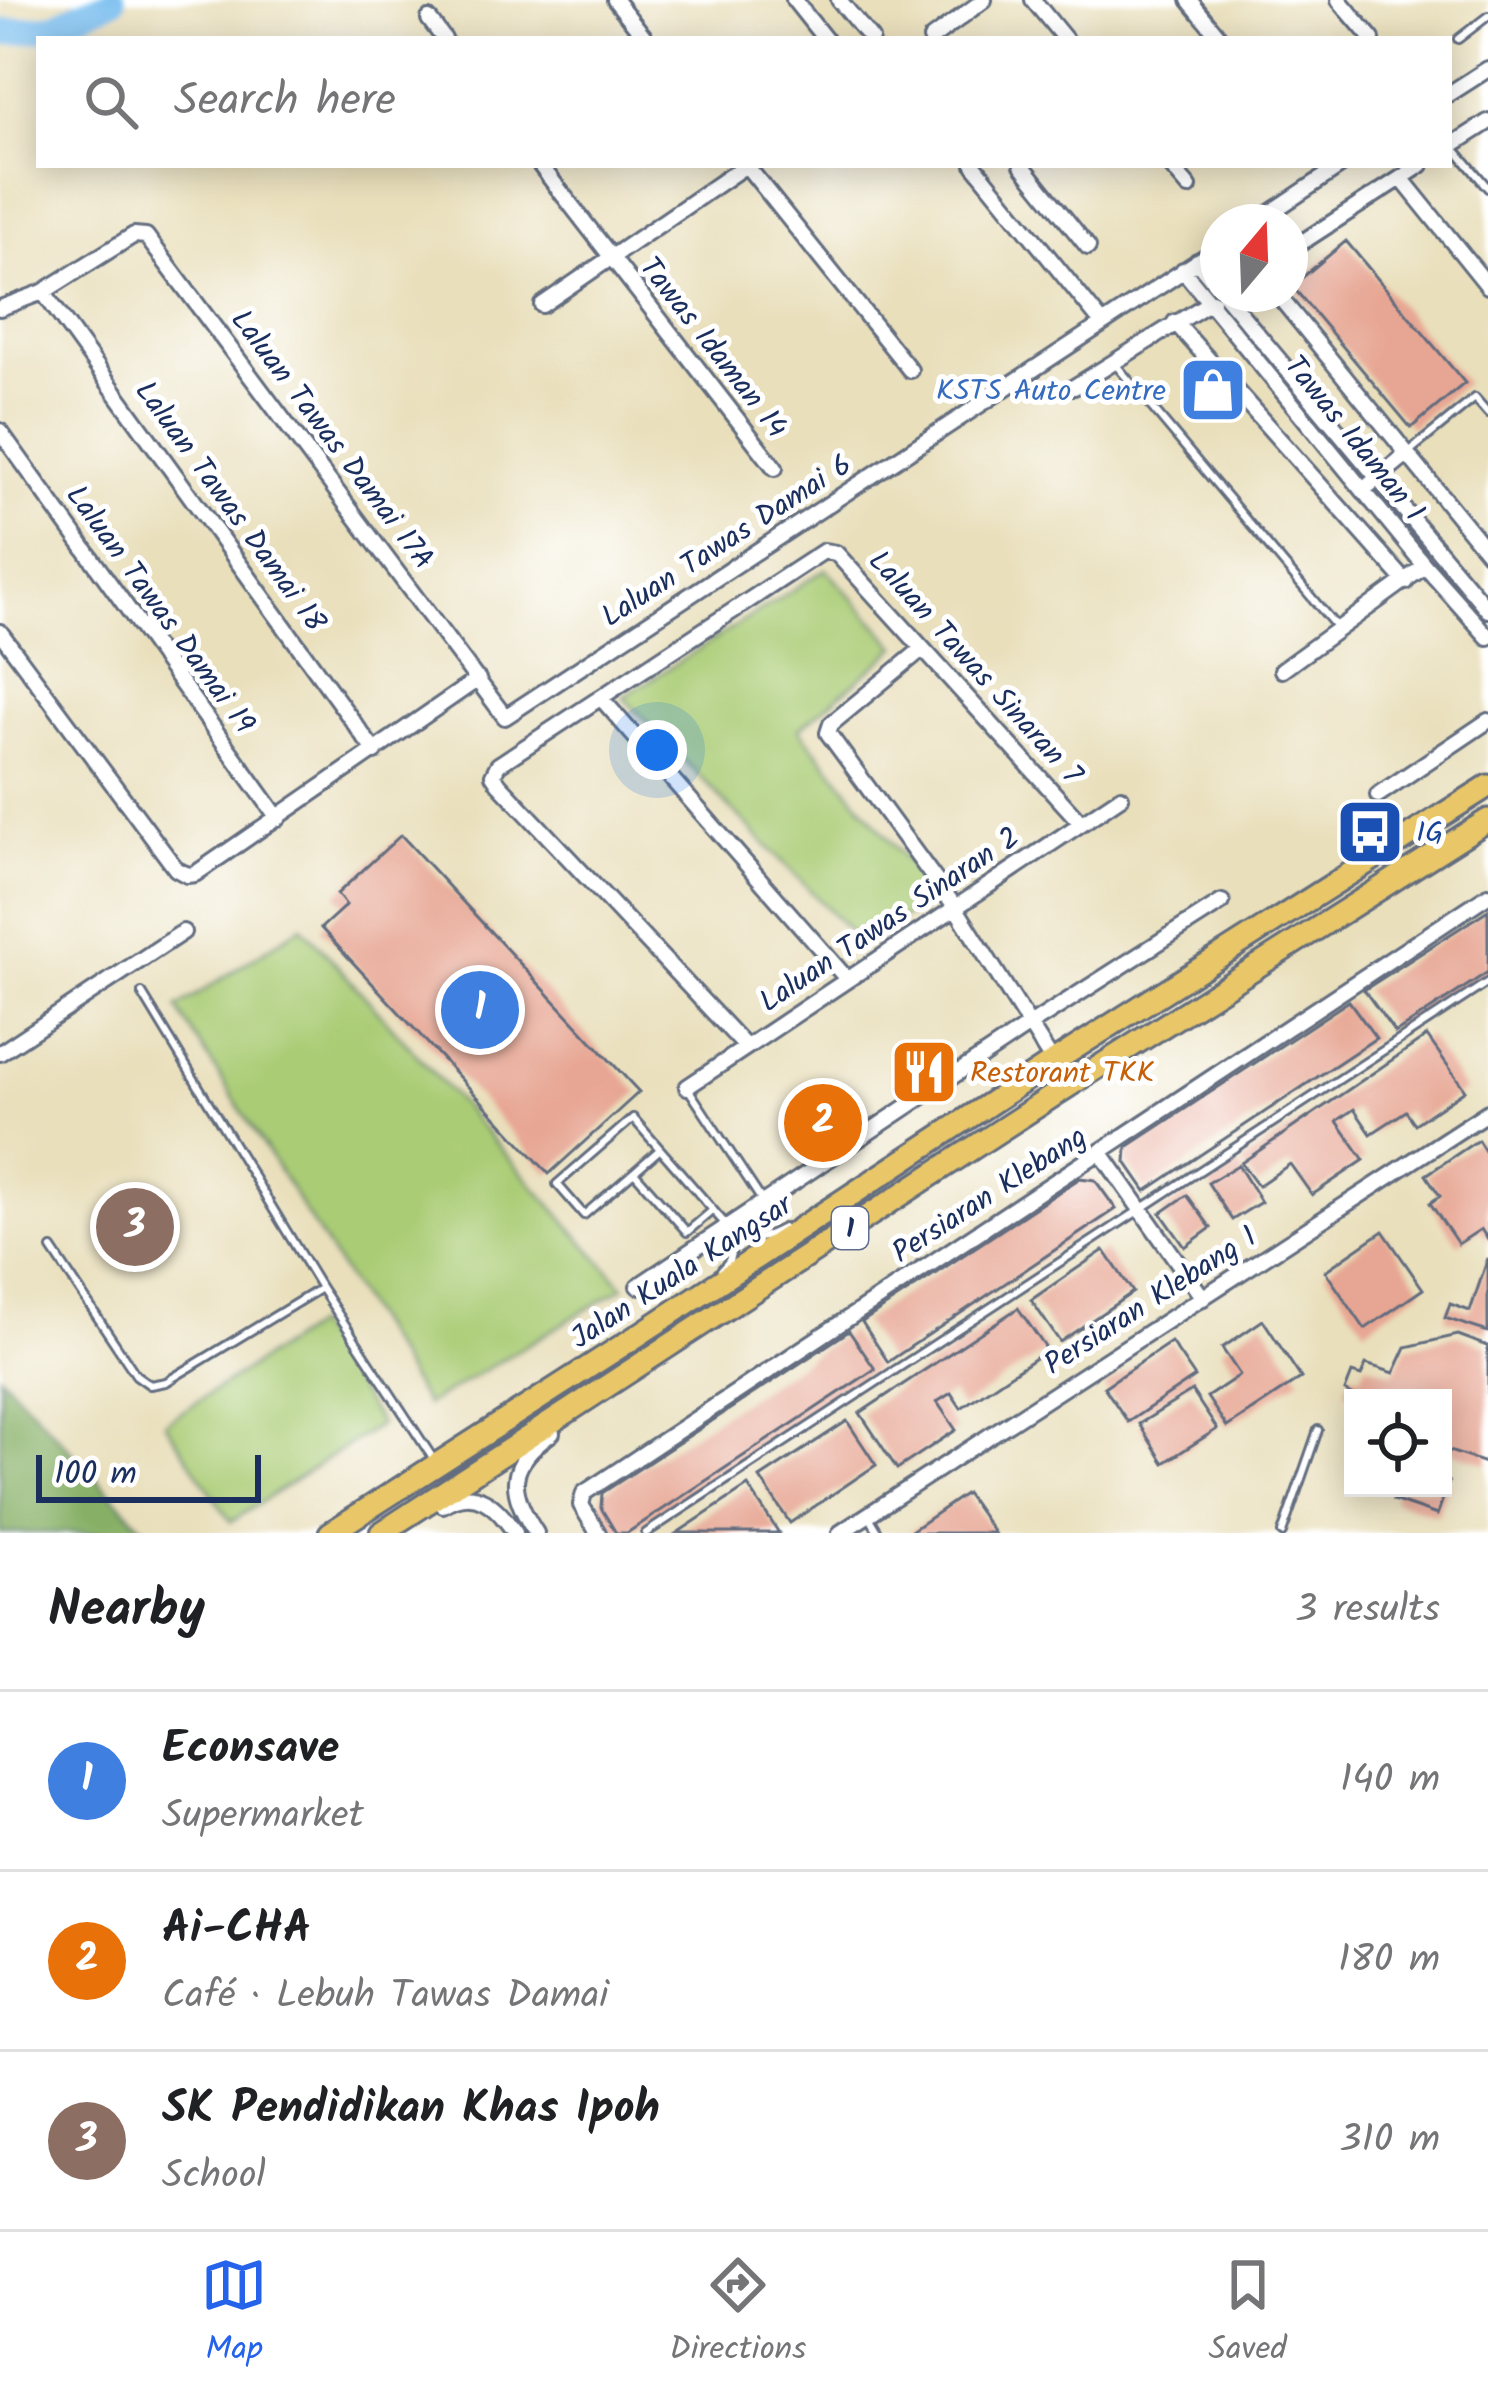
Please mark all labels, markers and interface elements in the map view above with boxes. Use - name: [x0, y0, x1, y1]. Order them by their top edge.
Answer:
- search box: [36, 36, 1452, 168]
- text: Search here: [174, 66, 396, 138]
- icon: search: [78, 69, 144, 135]
- north arrow: [1200, 204, 1308, 312]
- street label: Tawas Idaman 14: [626, 247, 799, 449]
- street label: Laluan Tawas Damai 17A: [217, 300, 446, 581]
- street label: Tawas Idaman 1: [1271, 345, 1436, 533]
- shop icon: KSTS Auto Centre: [1178, 355, 1248, 425]
- place label: KSTS Auto Centre: [936, 368, 1166, 416]
- street label: Laluan Tawas Damai 18: [121, 371, 338, 644]
- street label: Laluan Tawas Damai 6: [592, 442, 862, 641]
- street label: Laluan Tawas Damai 19: [52, 475, 267, 745]
- street label: Laluan Tawas Sinaran 7: [855, 540, 1094, 798]
- your location: [627, 720, 687, 780]
- bus stop icon: IG: [1335, 797, 1405, 867]
- place label: IG: [1416, 810, 1444, 858]
- street label: Laluan Tawas Sinaran 2: [750, 815, 1030, 1026]
- pin: 1: [441, 965, 519, 1055]
- restaurant icon: Restorant TKK: [889, 1037, 959, 1107]
- place label: Restorant TKK: [970, 1050, 1154, 1098]
- pin: 2: [784, 1078, 862, 1168]
- street label: Persiaran Klebang: [883, 1114, 1097, 1277]
- pin: 3: [96, 1182, 174, 1272]
- street label: Jalan Kuala Kangsar: [562, 1182, 804, 1363]
- road number: 1: [832, 1207, 868, 1249]
- street label: Persiaran Klebang 1: [1035, 1215, 1267, 1389]
- map controls: [1344, 1389, 1452, 1497]
- button: locate: [1344, 1389, 1452, 1497]
- scale bar: [36, 1449, 261, 1502]
- text: 100 m: [54, 1449, 137, 1502]
- text: Nearby: [48, 1571, 205, 1652]
- text: 3 results: [1295, 1580, 1440, 1642]
- text: Econsave: [162, 1714, 339, 1786]
- text: 1: [81, 1750, 93, 1812]
- text: 140 m: [1340, 1750, 1440, 1812]
- text: Supermarket: [162, 1786, 364, 1848]
- text: Ai-CHA: [162, 1894, 311, 1966]
- text: 2: [76, 1930, 98, 1992]
- text: 180 m: [1338, 1930, 1440, 1992]
- text: Café · Lebuh Tawas Damai: [162, 1966, 609, 2028]
- text: SK Pendidikan Khas Ipoh: [162, 2074, 660, 2146]
- text: 3: [76, 2110, 98, 2172]
- text: 310 m: [1339, 2110, 1440, 2172]
- text: School: [162, 2146, 266, 2208]
- tab: Map: [201, 2252, 267, 2377]
- tab: Directions: [669, 2252, 806, 2377]
- tab: Saved: [1209, 2252, 1287, 2377]

